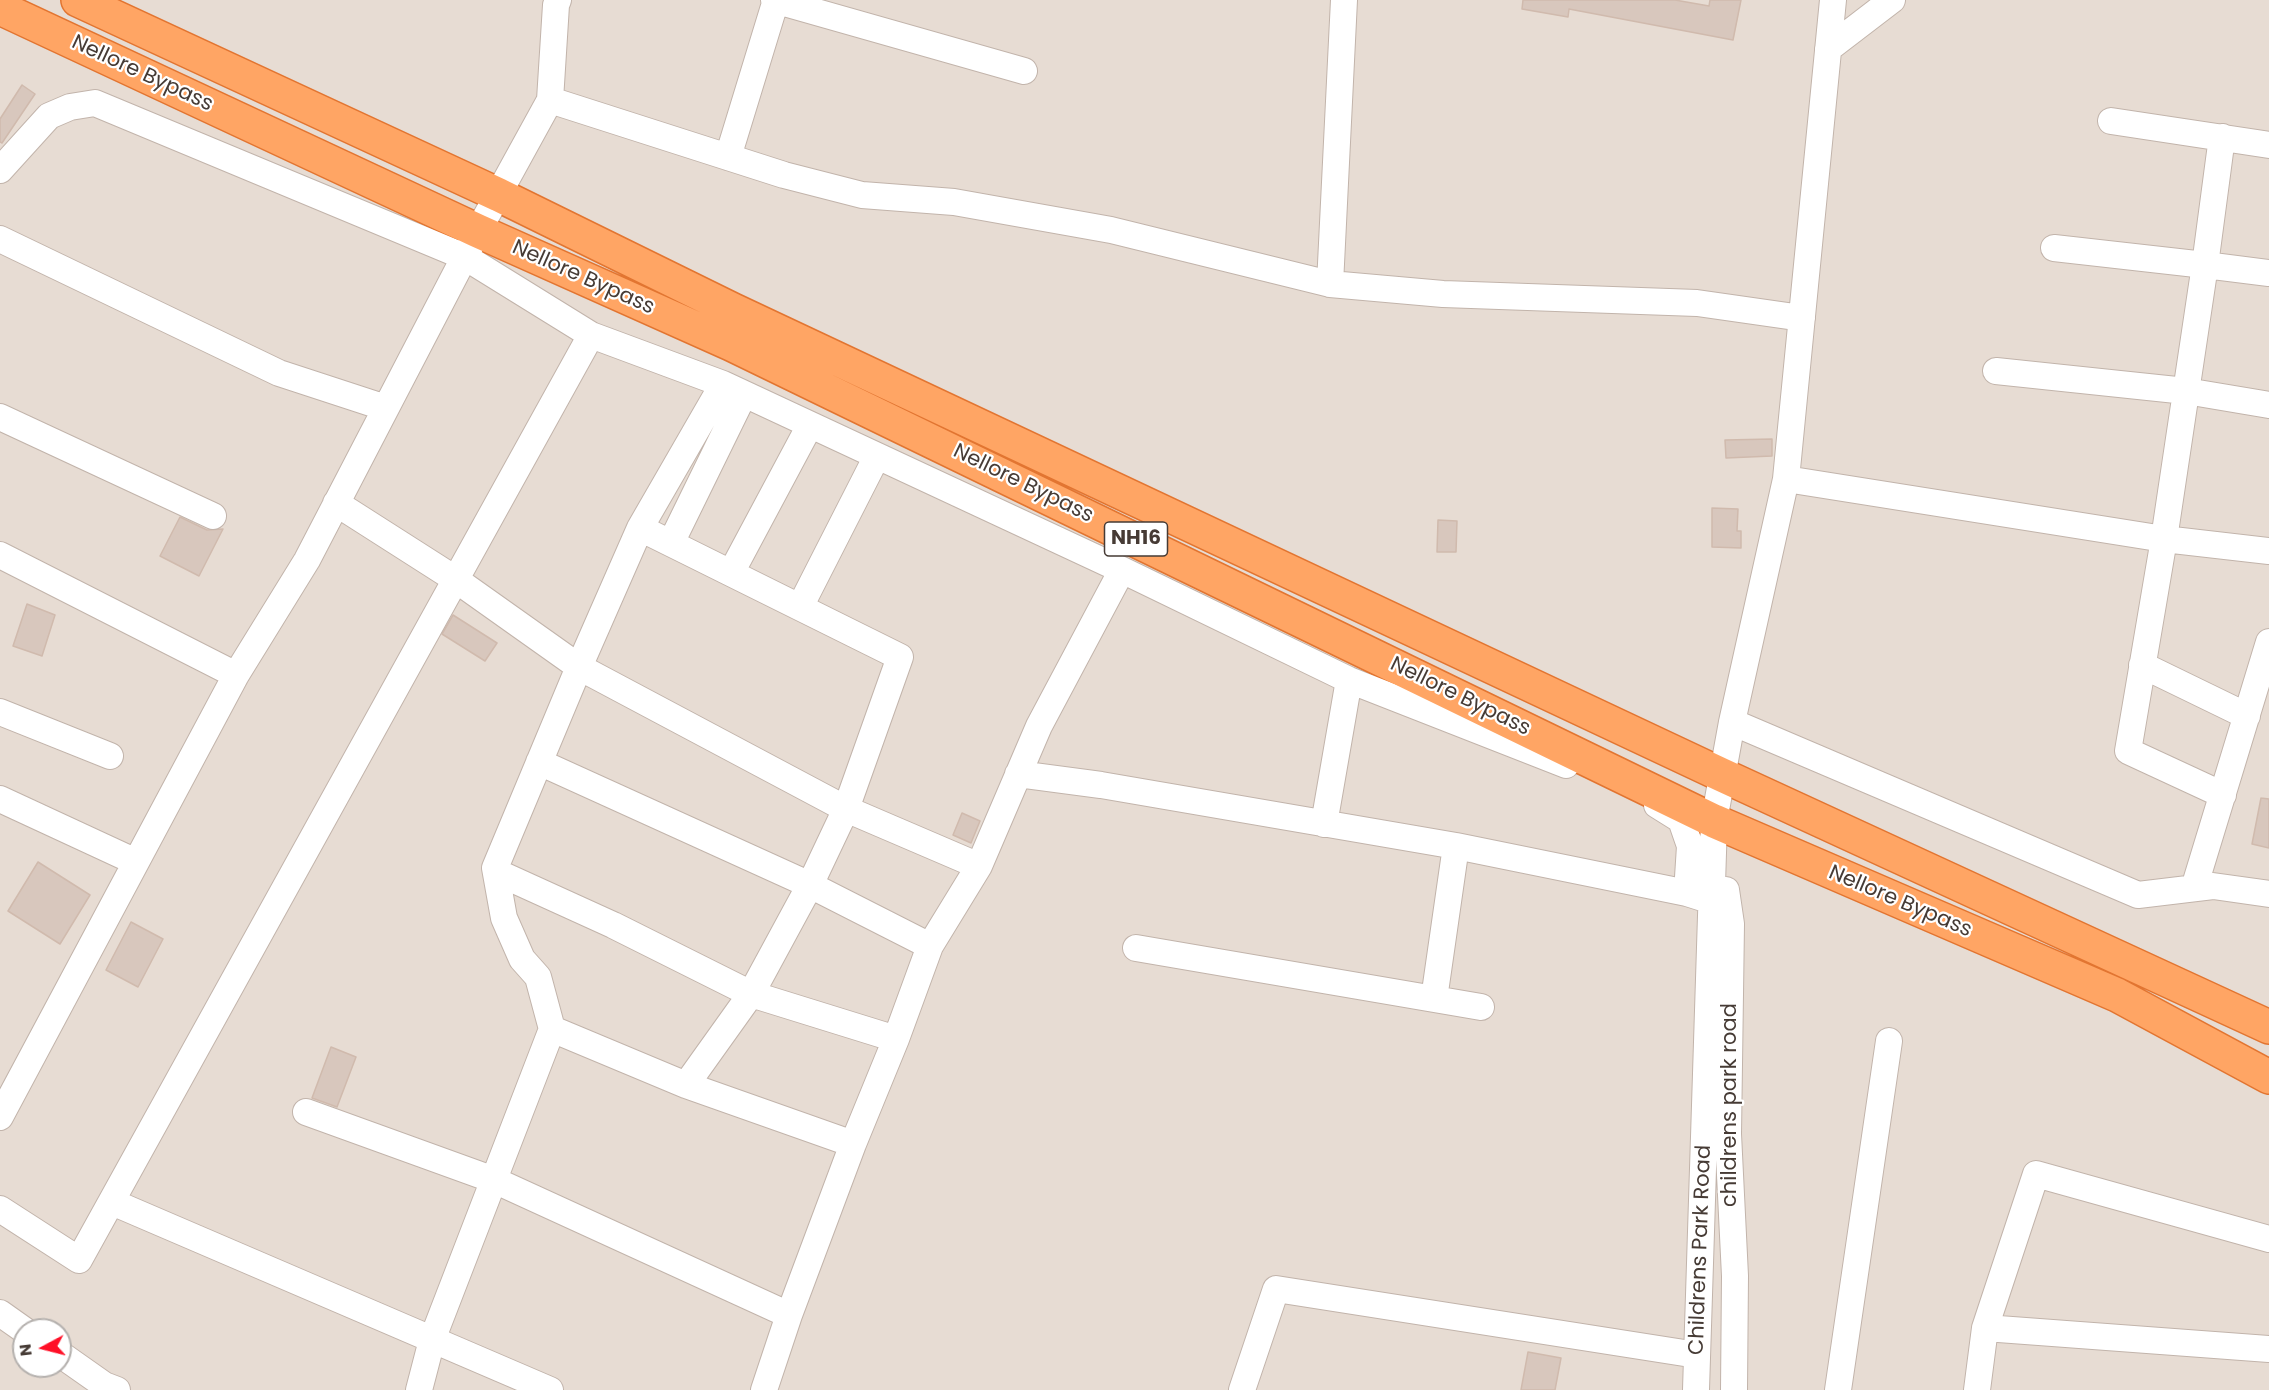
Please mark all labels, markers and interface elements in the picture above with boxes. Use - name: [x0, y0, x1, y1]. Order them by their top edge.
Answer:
- street label: Nellore Bypass: [67, 30, 217, 118]
- street label: Nellore Bypass: [508, 235, 658, 321]
- street label: Nellore Bypass: [949, 439, 1097, 529]
- road number: NH16: [1104, 522, 1168, 556]
- street label: Nellore Bypass: [1386, 652, 1534, 742]
- street label: Nellore Bypass: [1825, 861, 1975, 943]
- street label: childrens park road: [1718, 1003, 1744, 1207]
- street label: Childrens Park Road: [1685, 1144, 1717, 1356]
- north arrow: [12, 1318, 72, 1378]
- text: N: [13, 1343, 38, 1357]

